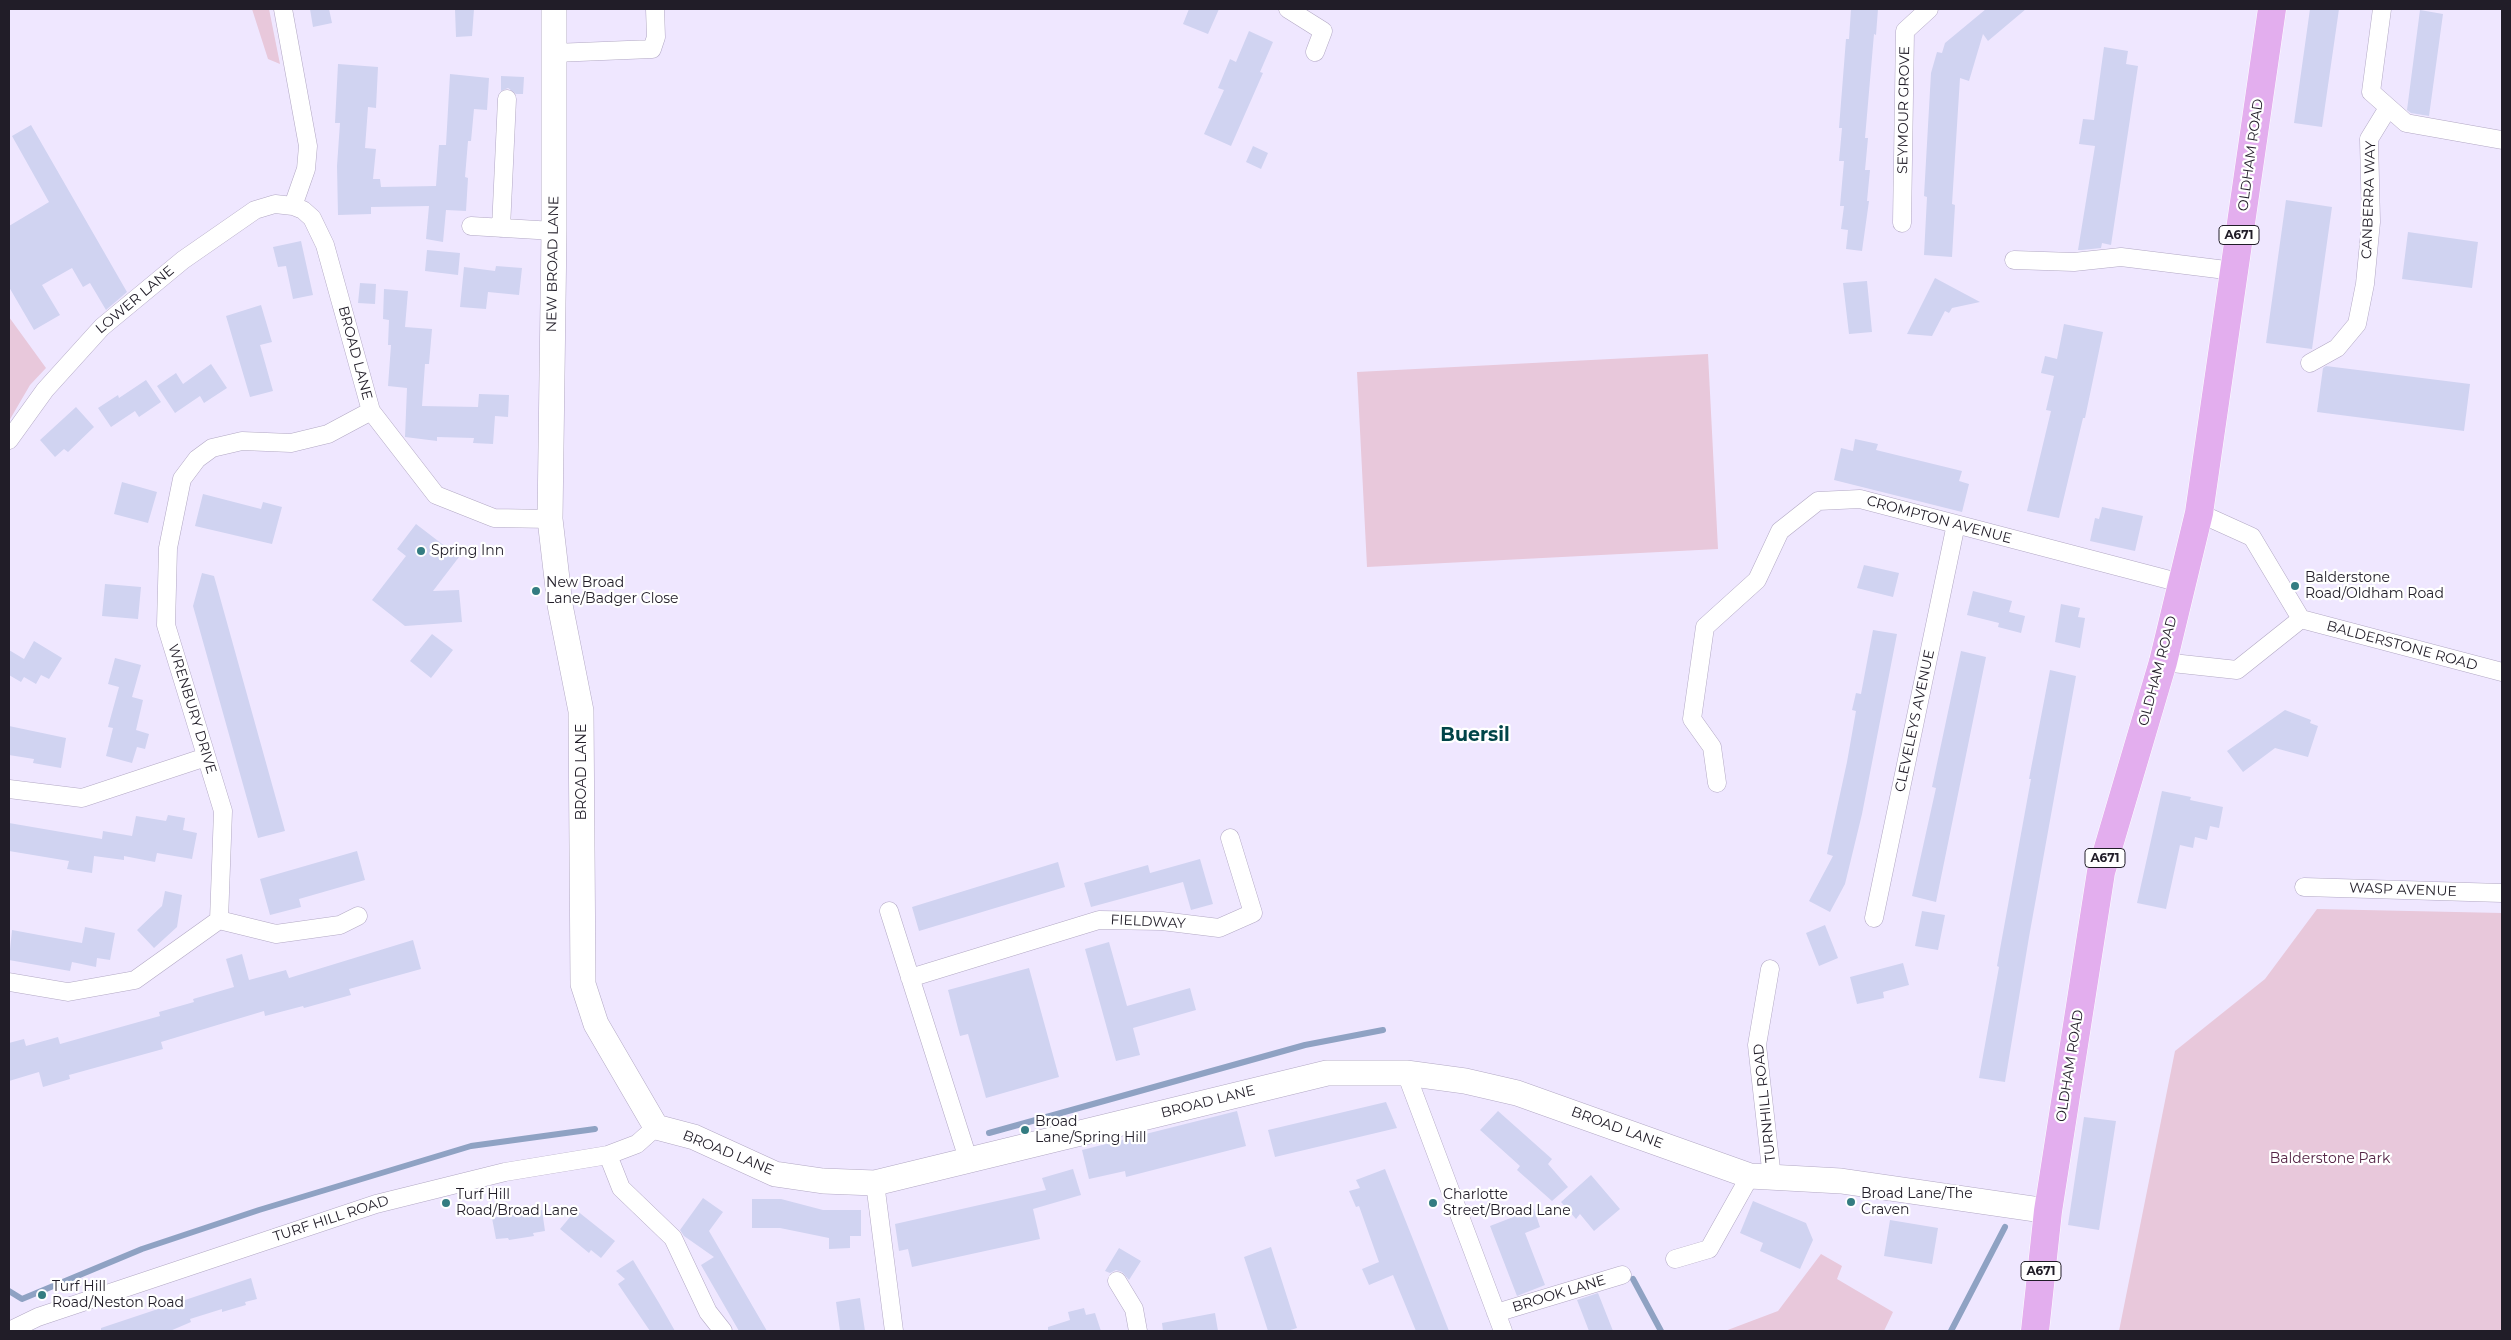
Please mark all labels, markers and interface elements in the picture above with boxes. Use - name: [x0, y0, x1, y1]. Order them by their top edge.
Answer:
- street label: SEYMOUR GROVE: [1894, 46, 1914, 174]
- street label: OLDHAM ROAD: [2235, 98, 2267, 212]
- street label: CANBERRA WAY: [2359, 141, 2379, 259]
- street label: NEW BROAD LANE: [543, 196, 563, 332]
- road number: A671: [2219, 226, 2259, 244]
- street label: LOWER LANE: [92, 262, 178, 338]
- street label: BROAD LANE: [334, 304, 376, 402]
- street label: CROMPTON AVENUE: [1865, 493, 2013, 547]
- place label: Spring Inn: [431, 543, 504, 559]
- marker: Spring Inn: [415, 545, 427, 557]
- place label: Balderstone Road/Oldham Road: [2305, 570, 2444, 602]
- place label: New Broad Lane/Badger Close: [546, 575, 679, 608]
- marker: Balderstone Road/Oldham Road: [2289, 580, 2301, 592]
- marker: New Broad Lane/Badger Close: [530, 585, 542, 597]
- street label: OLDHAM ROAD: [2135, 614, 2181, 728]
- street label: BALDERSTONE ROAD: [2325, 618, 2479, 674]
- street label: WRENBURY DRIVE: [164, 642, 220, 776]
- street label: CLEVELEYS AVENUE: [1892, 648, 1938, 794]
- street label: BROAD LANE: [574, 724, 590, 820]
- district label: Buersil: [1440, 724, 1510, 746]
- road number: A671: [2085, 848, 2125, 868]
- street label: WASP AVENUE: [2349, 880, 2457, 900]
- street label: FIELDWAY: [1110, 912, 1186, 932]
- street label: OLDHAM ROAD: [2053, 1009, 2087, 1123]
- street label: TURNHILL ROAD: [1750, 1043, 1780, 1163]
- street label: BROAD LANE: [1159, 1082, 1257, 1122]
- street label: BROAD LANE: [1569, 1104, 1665, 1152]
- place label: Broad Lane/Spring Hill: [1035, 1114, 1147, 1146]
- marker: Broad Lane/Spring Hill: [1019, 1124, 1031, 1136]
- street label: BROAD LANE: [680, 1127, 776, 1179]
- park label: Balderstone Park: [2270, 1151, 2390, 1167]
- place label: Broad Lane/The Craven: [1861, 1186, 1973, 1218]
- place label: Turf Hill Road/Broad Lane: [456, 1187, 578, 1220]
- place label: Charlotte Street/Broad Lane: [1443, 1187, 1571, 1220]
- street label: TURF HILL ROAD: [271, 1192, 391, 1246]
- marker: Broad Lane/The Craven: [1845, 1196, 1857, 1208]
- marker: Turf Hill Road/Broad Lane: [440, 1197, 452, 1209]
- marker: Charlotte Street/Broad Lane: [1427, 1197, 1439, 1209]
- road number: A671: [2021, 1262, 2061, 1280]
- street label: BROOK LANE: [1510, 1272, 1608, 1316]
- place label: Turf Hill Road/Neston Road: [52, 1279, 184, 1311]
- marker: Turf Hill Road/Neston Road: [36, 1289, 48, 1301]

